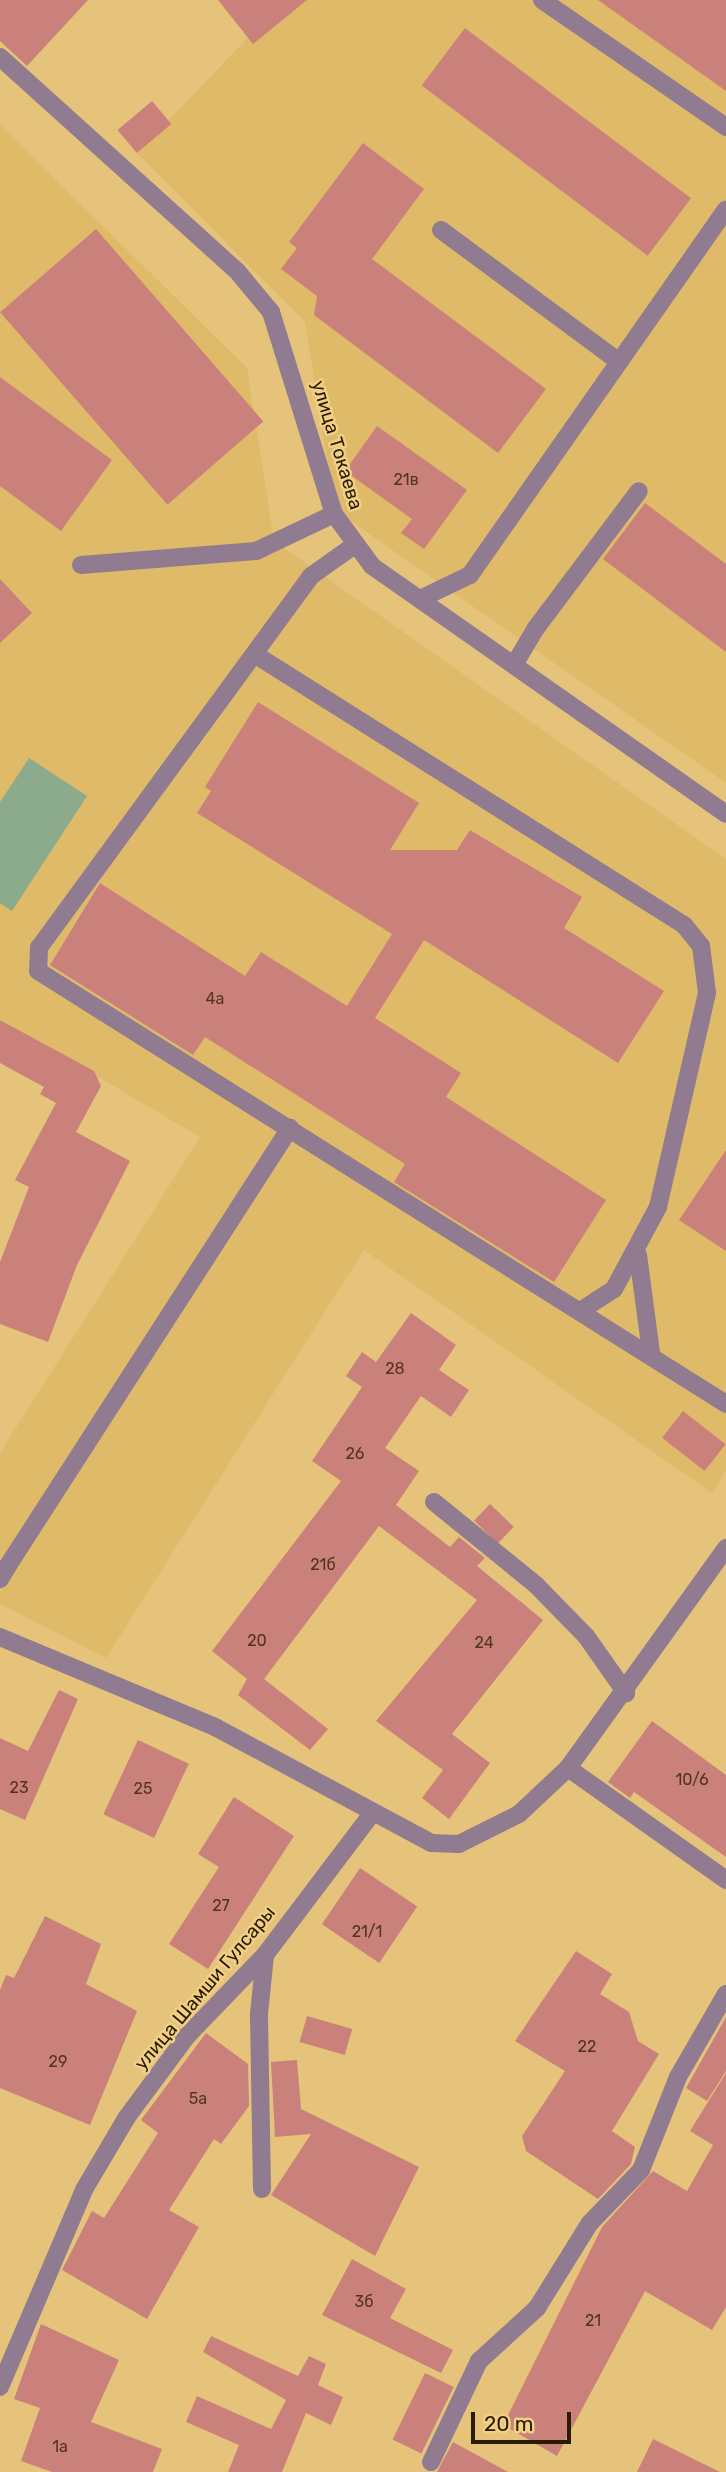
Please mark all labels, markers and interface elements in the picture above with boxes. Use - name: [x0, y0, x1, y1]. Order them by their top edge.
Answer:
- street label: улица Токаева: [307, 378, 367, 512]
- house number: 21в: [393, 470, 419, 490]
- house number: 4а: [206, 989, 224, 1009]
- house number: 28: [385, 1359, 405, 1379]
- house number: 26: [345, 1444, 365, 1464]
- house number: 21б: [310, 1555, 336, 1575]
- house number: 20: [247, 1631, 267, 1651]
- house number: 24: [474, 1633, 494, 1653]
- house number: 10/6: [675, 1770, 709, 1790]
- house number: 23: [9, 1778, 29, 1798]
- house number: 25: [134, 1779, 152, 1799]
- house number: 27: [212, 1896, 230, 1916]
- street label: улица Шамши Гулсары: [130, 1901, 280, 2075]
- house number: 21/1: [352, 1922, 382, 1942]
- house number: 22: [578, 2037, 596, 2057]
- house number: 29: [49, 2052, 67, 2072]
- house number: 5а: [189, 2089, 207, 2109]
- house number: 3б: [355, 2292, 373, 2312]
- house number: 21: [585, 2311, 601, 2331]
- scale bar: [474, 2398, 574, 2442]
- text: 20 m: [484, 2411, 533, 2436]
- house number: 1а: [52, 2437, 68, 2457]

